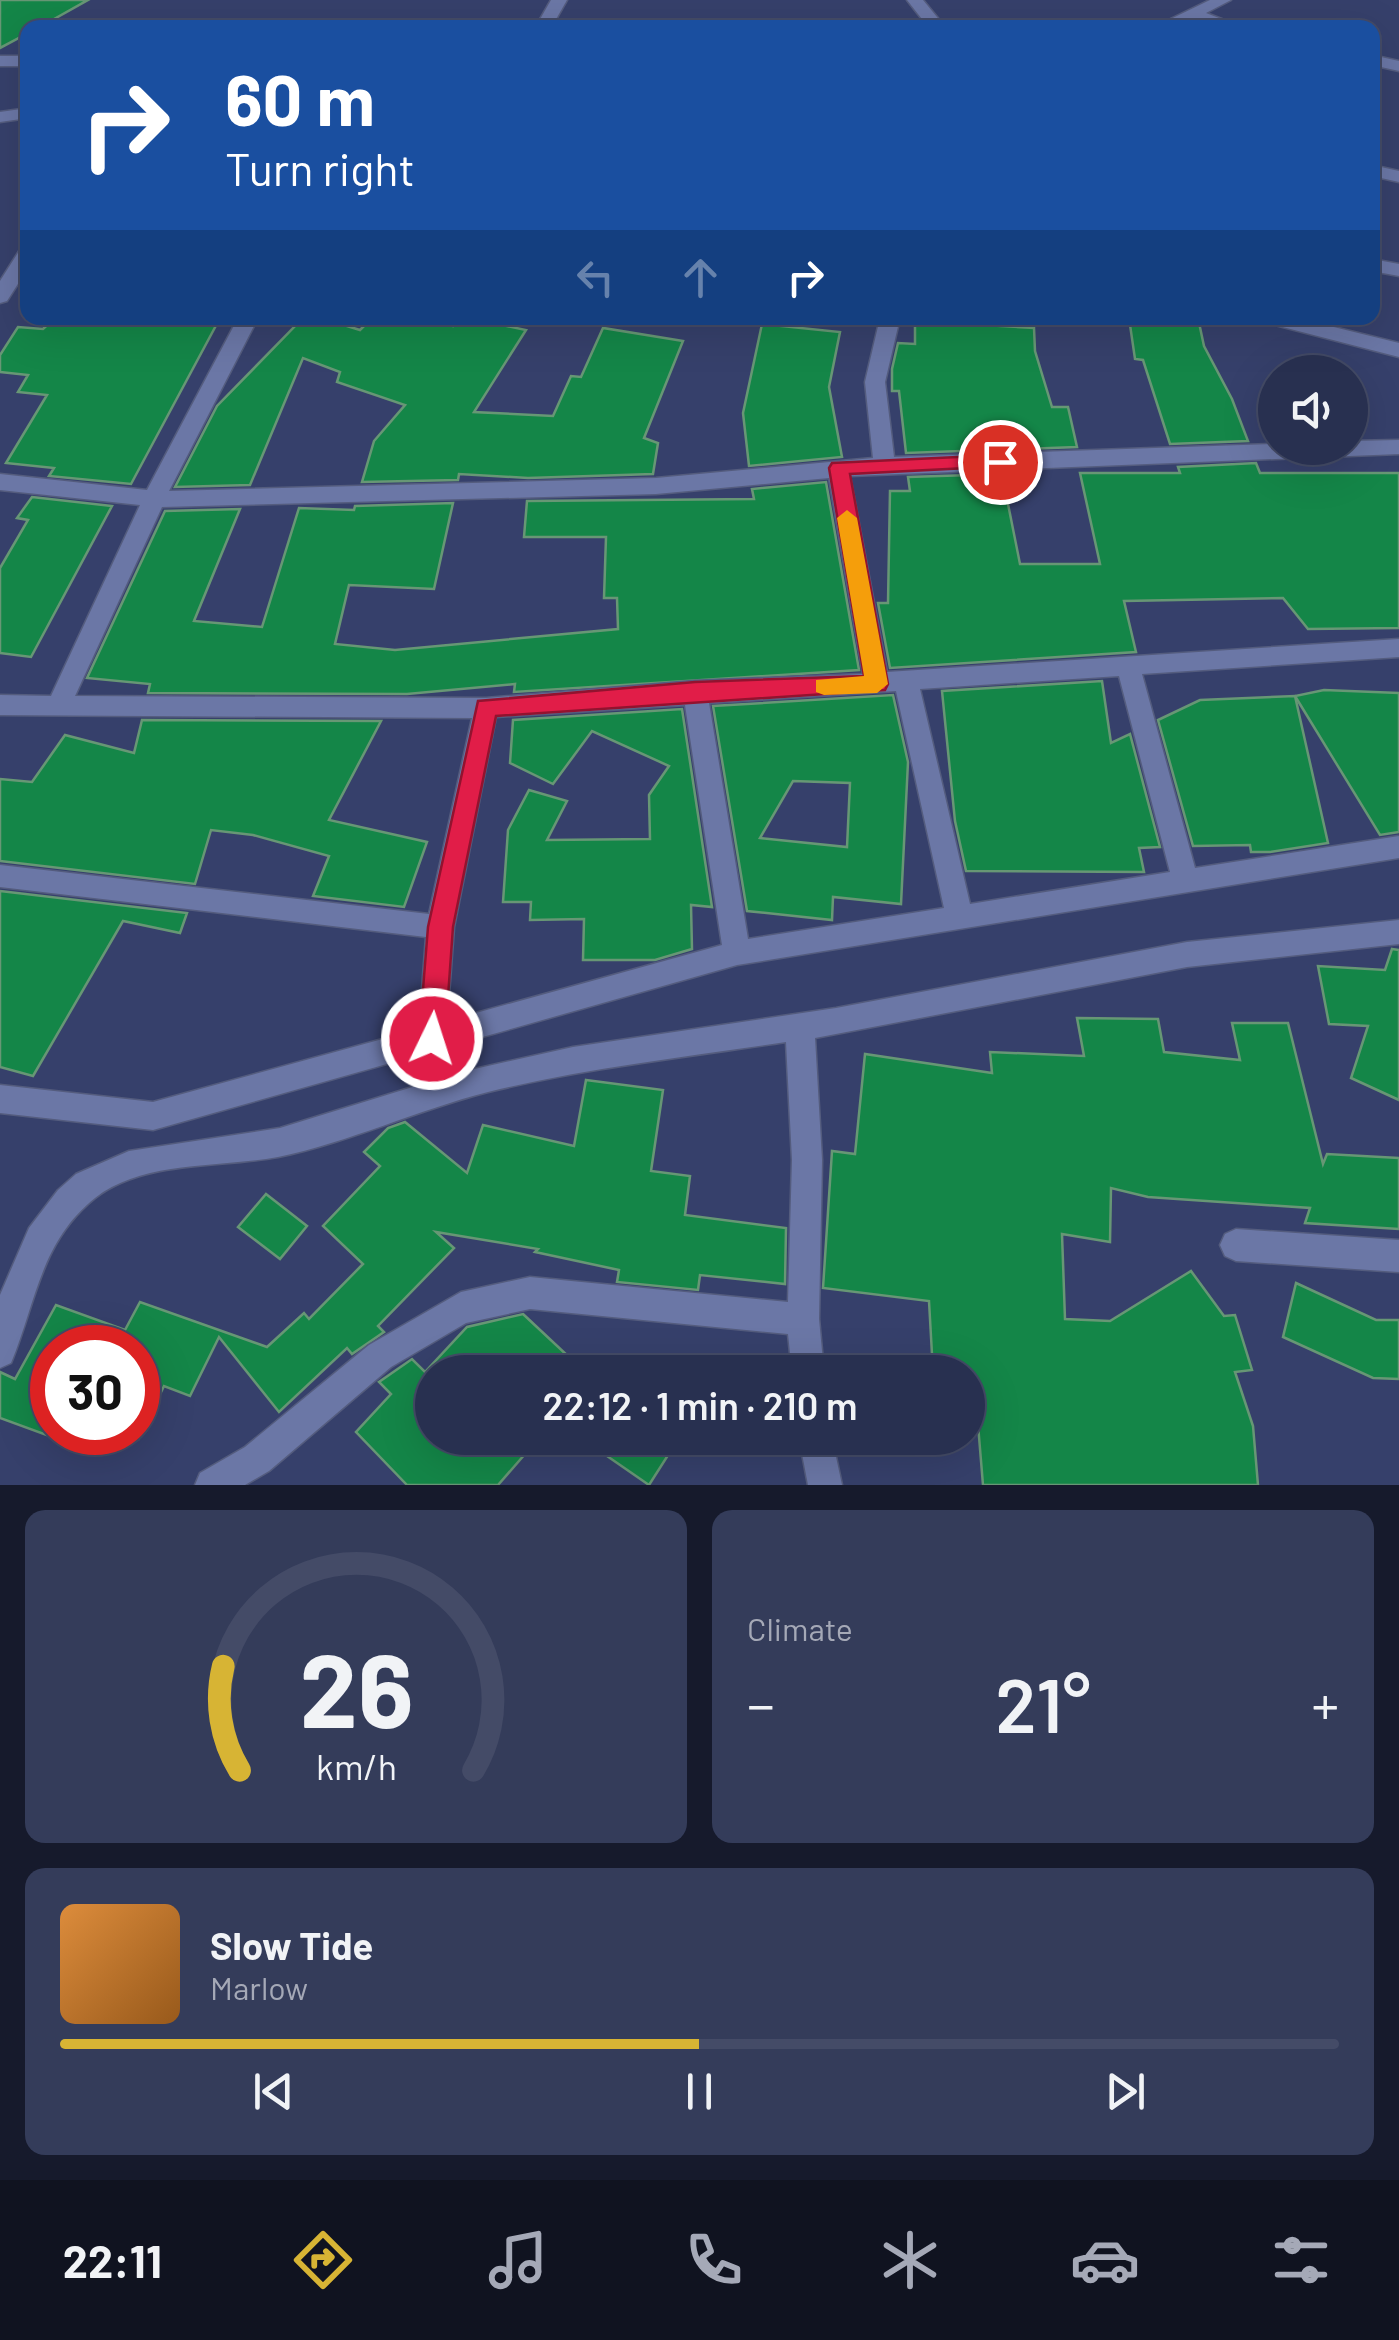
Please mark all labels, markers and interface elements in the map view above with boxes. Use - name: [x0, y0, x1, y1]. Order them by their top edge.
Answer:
- text: 60 m: [225, 56, 375, 140]
- icon: right: [60, 60, 190, 190]
- text: Turn right: [225, 141, 415, 195]
- icon: left: [568, 250, 623, 305]
- icon: ahead: [673, 250, 728, 305]
- icon: right: [778, 250, 833, 305]
- map controls: [1258, 355, 1368, 465]
- button: sound: [1258, 355, 1368, 465]
- pin: [958, 420, 1043, 505]
- icon: arrive: [973, 435, 1028, 490]
- position arrow: [380, 987, 484, 1091]
- speed limit sign: 30: [30, 1325, 160, 1455]
- text: 22:12 · 1 min · 210 m: [543, 1382, 857, 1428]
- text: Climate: [747, 1609, 853, 1647]
- text: 26: [299, 1624, 413, 1749]
- text: 21°: [995, 1658, 1091, 1748]
- text: −: [747, 1670, 775, 1736]
- text: +: [1311, 1670, 1339, 1736]
- text: km/h: [316, 1744, 396, 1787]
- text: Slow Tide: [210, 1922, 373, 1968]
- text: Marlow: [210, 1968, 308, 2006]
- icon: previous: [246, 2064, 301, 2119]
- icon: pause: [672, 2064, 727, 2119]
- icon: next: [1098, 2064, 1153, 2119]
- icon: directions: [288, 2225, 358, 2295]
- icon: music: [483, 2225, 553, 2295]
- icon: phone: [679, 2225, 749, 2295]
- icon: climate: [875, 2225, 945, 2295]
- icon: car: [1070, 2225, 1140, 2295]
- icon: filters: [1266, 2225, 1336, 2295]
- text: 22:11: [63, 2233, 162, 2287]

